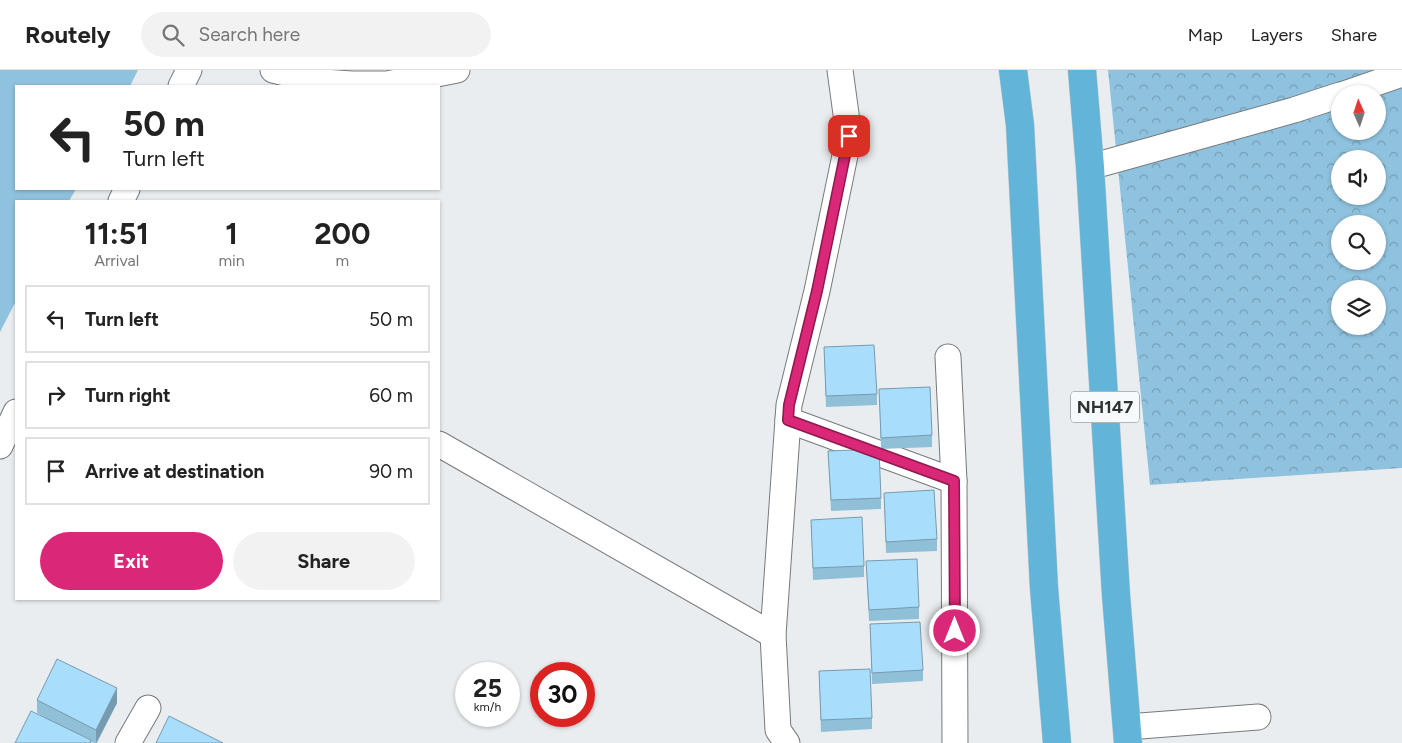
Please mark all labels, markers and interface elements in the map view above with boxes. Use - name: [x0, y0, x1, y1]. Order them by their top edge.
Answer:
- search box: [141, 12, 491, 57]
- text: Routely: [25, 20, 111, 49]
- icon: search: [159, 21, 187, 49]
- text: Search here: [199, 23, 300, 46]
- text: Map: [1188, 24, 1223, 46]
- text: Layers: [1251, 24, 1303, 46]
- text: Share: [1331, 24, 1377, 46]
- north arrow: [1331, 85, 1386, 140]
- map controls: [1331, 85, 1386, 335]
- text: 50 m: [123, 103, 205, 145]
- icon: left: [40, 105, 105, 170]
- pin: [828, 115, 870, 157]
- icon: arrive: [835, 122, 863, 150]
- text: Turn left: [123, 145, 205, 172]
- button: sound: [1331, 150, 1386, 205]
- text: 11:51: [85, 215, 149, 252]
- text: 1: [225, 215, 238, 252]
- text: 200: [314, 215, 370, 252]
- button: search: [1331, 215, 1386, 270]
- text: Arrival: [94, 251, 139, 270]
- text: min: [218, 251, 245, 270]
- text: m: [336, 251, 349, 270]
- button: layers: [1331, 280, 1386, 335]
- icon: left: [42, 305, 70, 333]
- text: Turn left: [85, 308, 159, 331]
- text: 50 m: [369, 308, 413, 331]
- icon: right: [42, 381, 70, 409]
- text: Turn right: [85, 384, 171, 407]
- text: 60 m: [369, 384, 413, 407]
- road number: NH147: [1071, 392, 1139, 422]
- icon: arrive: [42, 457, 70, 485]
- text: Arrive at destination: [85, 460, 264, 483]
- text: 90 m: [369, 460, 413, 483]
- button: Exit: [40, 532, 223, 590]
- button: Share: [233, 532, 415, 590]
- position arrow: [928, 604, 980, 656]
- speed limit sign: 30: [530, 662, 595, 727]
- text: 25: [473, 673, 502, 703]
- text: km/h: [474, 700, 501, 714]

